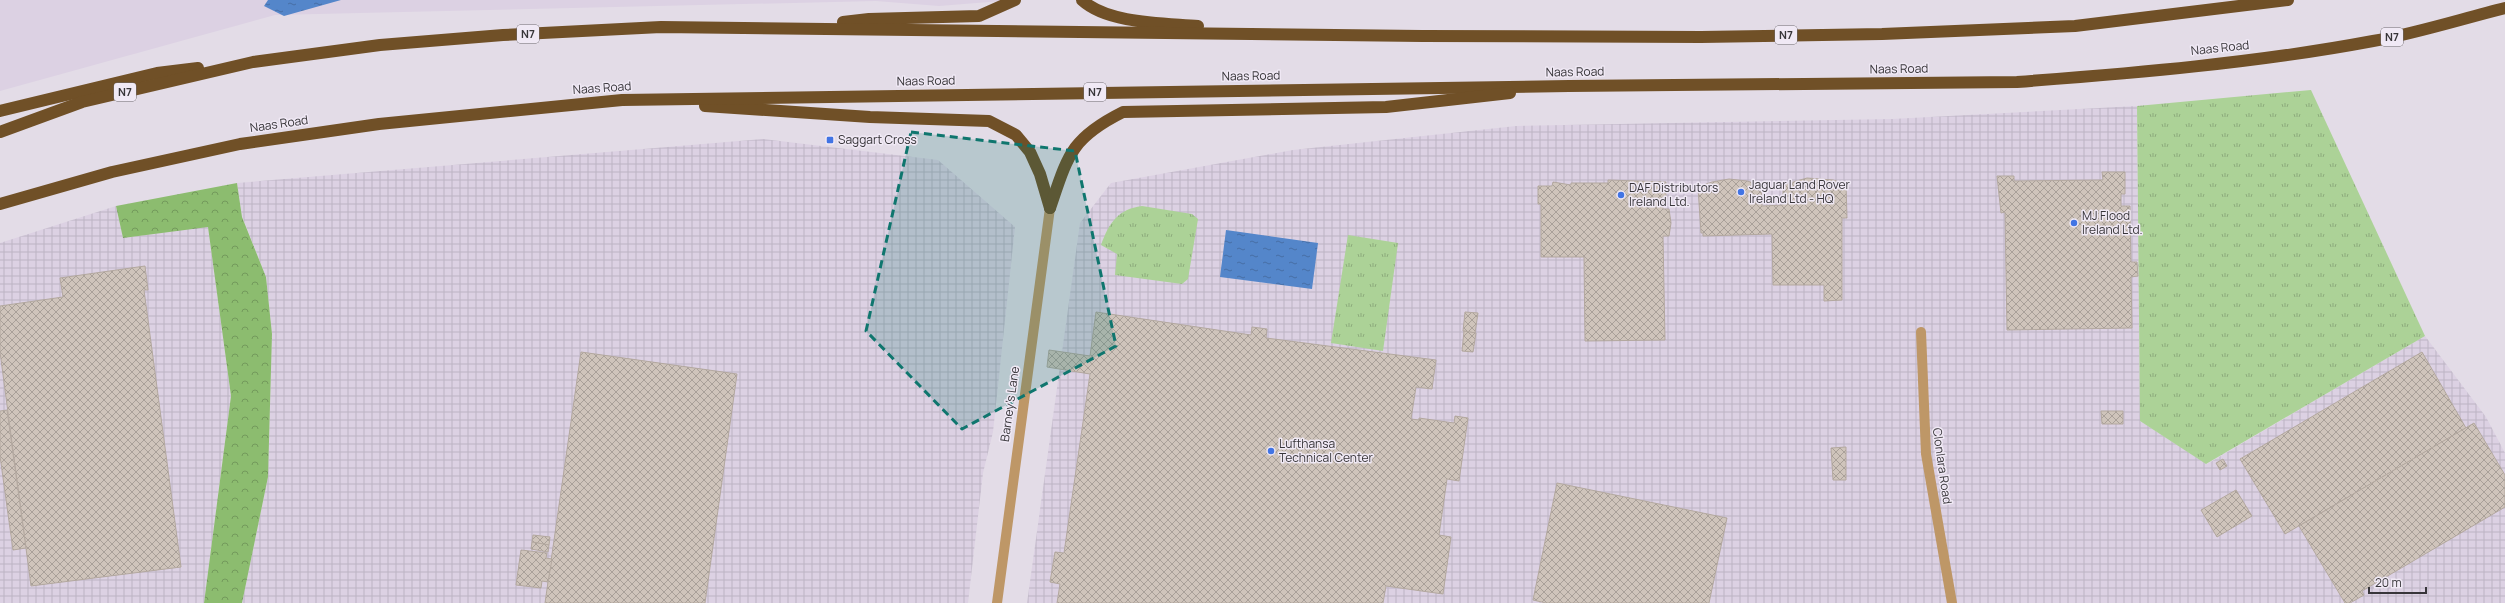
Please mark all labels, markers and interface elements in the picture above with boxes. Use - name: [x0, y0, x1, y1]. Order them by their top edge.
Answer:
- road number: N7: [517, 25, 539, 43]
- road number: N7: [1775, 26, 1797, 44]
- road number: N7: [2381, 28, 2403, 46]
- street label: Naas Road: [2190, 36, 2250, 59]
- street label: Naas Road: [1870, 59, 1928, 78]
- street label: Naas Road: [1546, 62, 1604, 81]
- street label: Naas Road: [1222, 66, 1280, 85]
- street label: Naas Road: [897, 71, 955, 90]
- street label: Naas Road: [572, 77, 632, 98]
- road number: N7: [114, 83, 136, 101]
- road number: N7: [1084, 83, 1106, 101]
- street label: Naas Road: [249, 111, 309, 136]
- place label: Saggart Cross: [838, 131, 917, 148]
- marker: Saggart Cross: [825, 135, 835, 145]
- place label: Jaguar Land Rover Ireland Ltd - HQ: [1749, 176, 1851, 207]
- place label: DAF Distributors Ireland Ltd.: [1629, 179, 1718, 210]
- marker: Jaguar Land Rover Ireland Ltd - HQ: [1736, 187, 1746, 197]
- marker: DAF Distributors Ireland Ltd.: [1616, 190, 1626, 200]
- place label: MJ Flood Ireland Ltd.: [2082, 207, 2143, 238]
- marker: MJ Flood Ireland Ltd.: [2069, 218, 2079, 228]
- street label: Barney's Lane: [996, 365, 1023, 443]
- street label: Clonlara Road: [1929, 427, 1956, 505]
- place label: Lufthansa Technical Center: [1279, 435, 1374, 466]
- marker: Lufthansa Technical Center: [1266, 446, 1276, 456]
- scale bar: [2369, 569, 2426, 595]
- text: 20 m: [2375, 574, 2402, 591]

